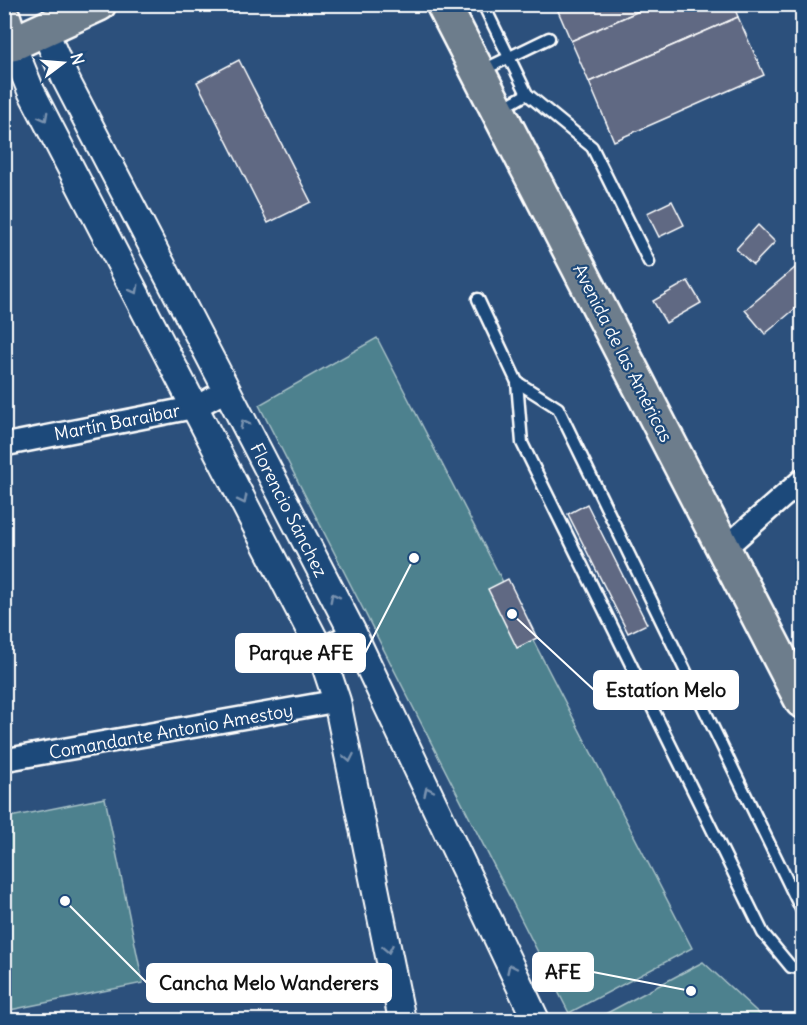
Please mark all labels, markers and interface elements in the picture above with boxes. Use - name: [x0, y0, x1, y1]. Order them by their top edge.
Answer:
- north arrow: [33, 33, 93, 93]
- text: N: [66, 51, 89, 67]
- one-way arrow: [37, 111, 49, 122]
- street label: Avenida de las Américas: [568, 260, 678, 446]
- one-way arrow: [128, 283, 139, 294]
- street label: Martín Baraibar: [52, 398, 183, 445]
- one-way arrow: [240, 419, 251, 430]
- street label: Florencio Sánchez: [245, 439, 333, 581]
- one-way arrow: [236, 494, 248, 505]
- one-way arrow: [330, 592, 341, 603]
- callout: Parque AFE: [236, 634, 365, 672]
- text: Parque AFE: [249, 640, 354, 665]
- callout: Estatíon Melo: [594, 671, 738, 709]
- text: Estatíon Melo: [606, 677, 726, 702]
- street label: Comandante Antonio Amestoy: [47, 698, 295, 764]
- one-way arrow: [342, 753, 355, 763]
- one-way arrow: [423, 787, 435, 798]
- one-way arrow: [380, 944, 393, 954]
- callout: AFE: [533, 953, 593, 991]
- text: AFE: [545, 959, 581, 984]
- one-way arrow: [506, 963, 518, 974]
- callout: Cancha Melo Wanderers: [147, 964, 391, 1002]
- text: Cancha Melo Wanderers: [159, 970, 379, 995]

